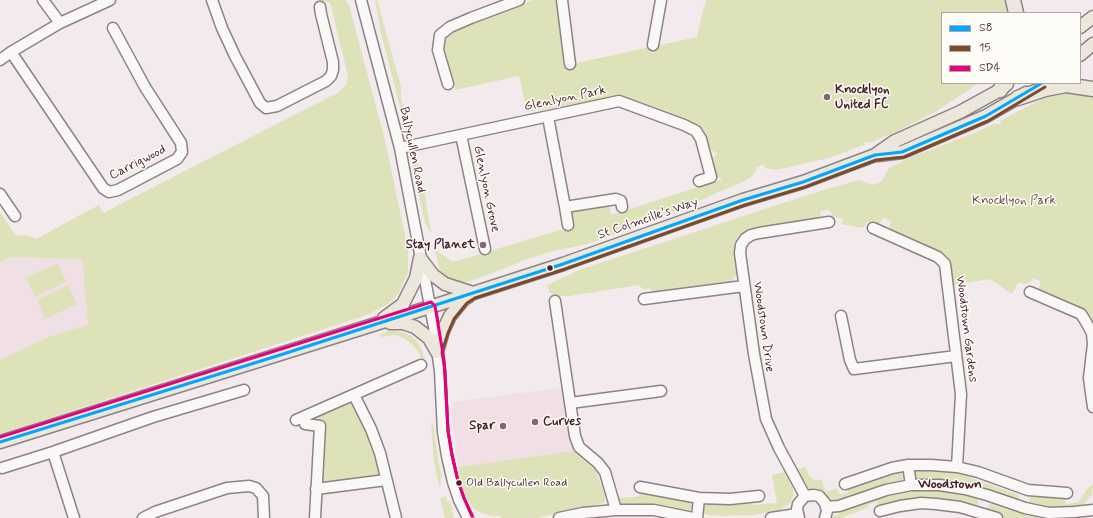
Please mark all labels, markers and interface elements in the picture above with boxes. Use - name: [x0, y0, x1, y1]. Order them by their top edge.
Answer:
- legend: [941, 12, 1081, 84]
- text: S8: [979, 20, 992, 36]
- text: 15: [979, 40, 991, 56]
- text: SD4: [979, 60, 1000, 76]
- place label: Knocklyon United FC: [835, 82, 890, 113]
- street label: Glenlyon Park: [523, 83, 607, 115]
- marker: Knocklyon United FC: [822, 92, 832, 102]
- street label: Ballycullen Road: [395, 106, 429, 194]
- street label: Carrigwood: [107, 142, 169, 184]
- street label: Glenlyon Grove: [469, 144, 503, 234]
- park label: Knocklyon Park: [972, 193, 1056, 209]
- street label: St Colmcille's Way: [596, 195, 700, 243]
- place label: Stay Planet: [406, 237, 475, 253]
- marker: Stay Planet: [478, 240, 488, 250]
- unlabelled marker: [545, 263, 555, 273]
- street label: Woodstown Gardens: [952, 275, 980, 383]
- street label: Woodstown Drive: [749, 281, 777, 373]
- place label: Curves: [543, 414, 581, 430]
- marker: Curves: [530, 417, 540, 427]
- place label: Spar: [469, 418, 495, 434]
- marker: Spar: [498, 421, 508, 431]
- place label: Old Ballycullen Road: [466, 476, 567, 490]
- district label: Woodstown: [918, 477, 982, 493]
- marker: Old Ballycullen Road: [454, 478, 464, 488]

